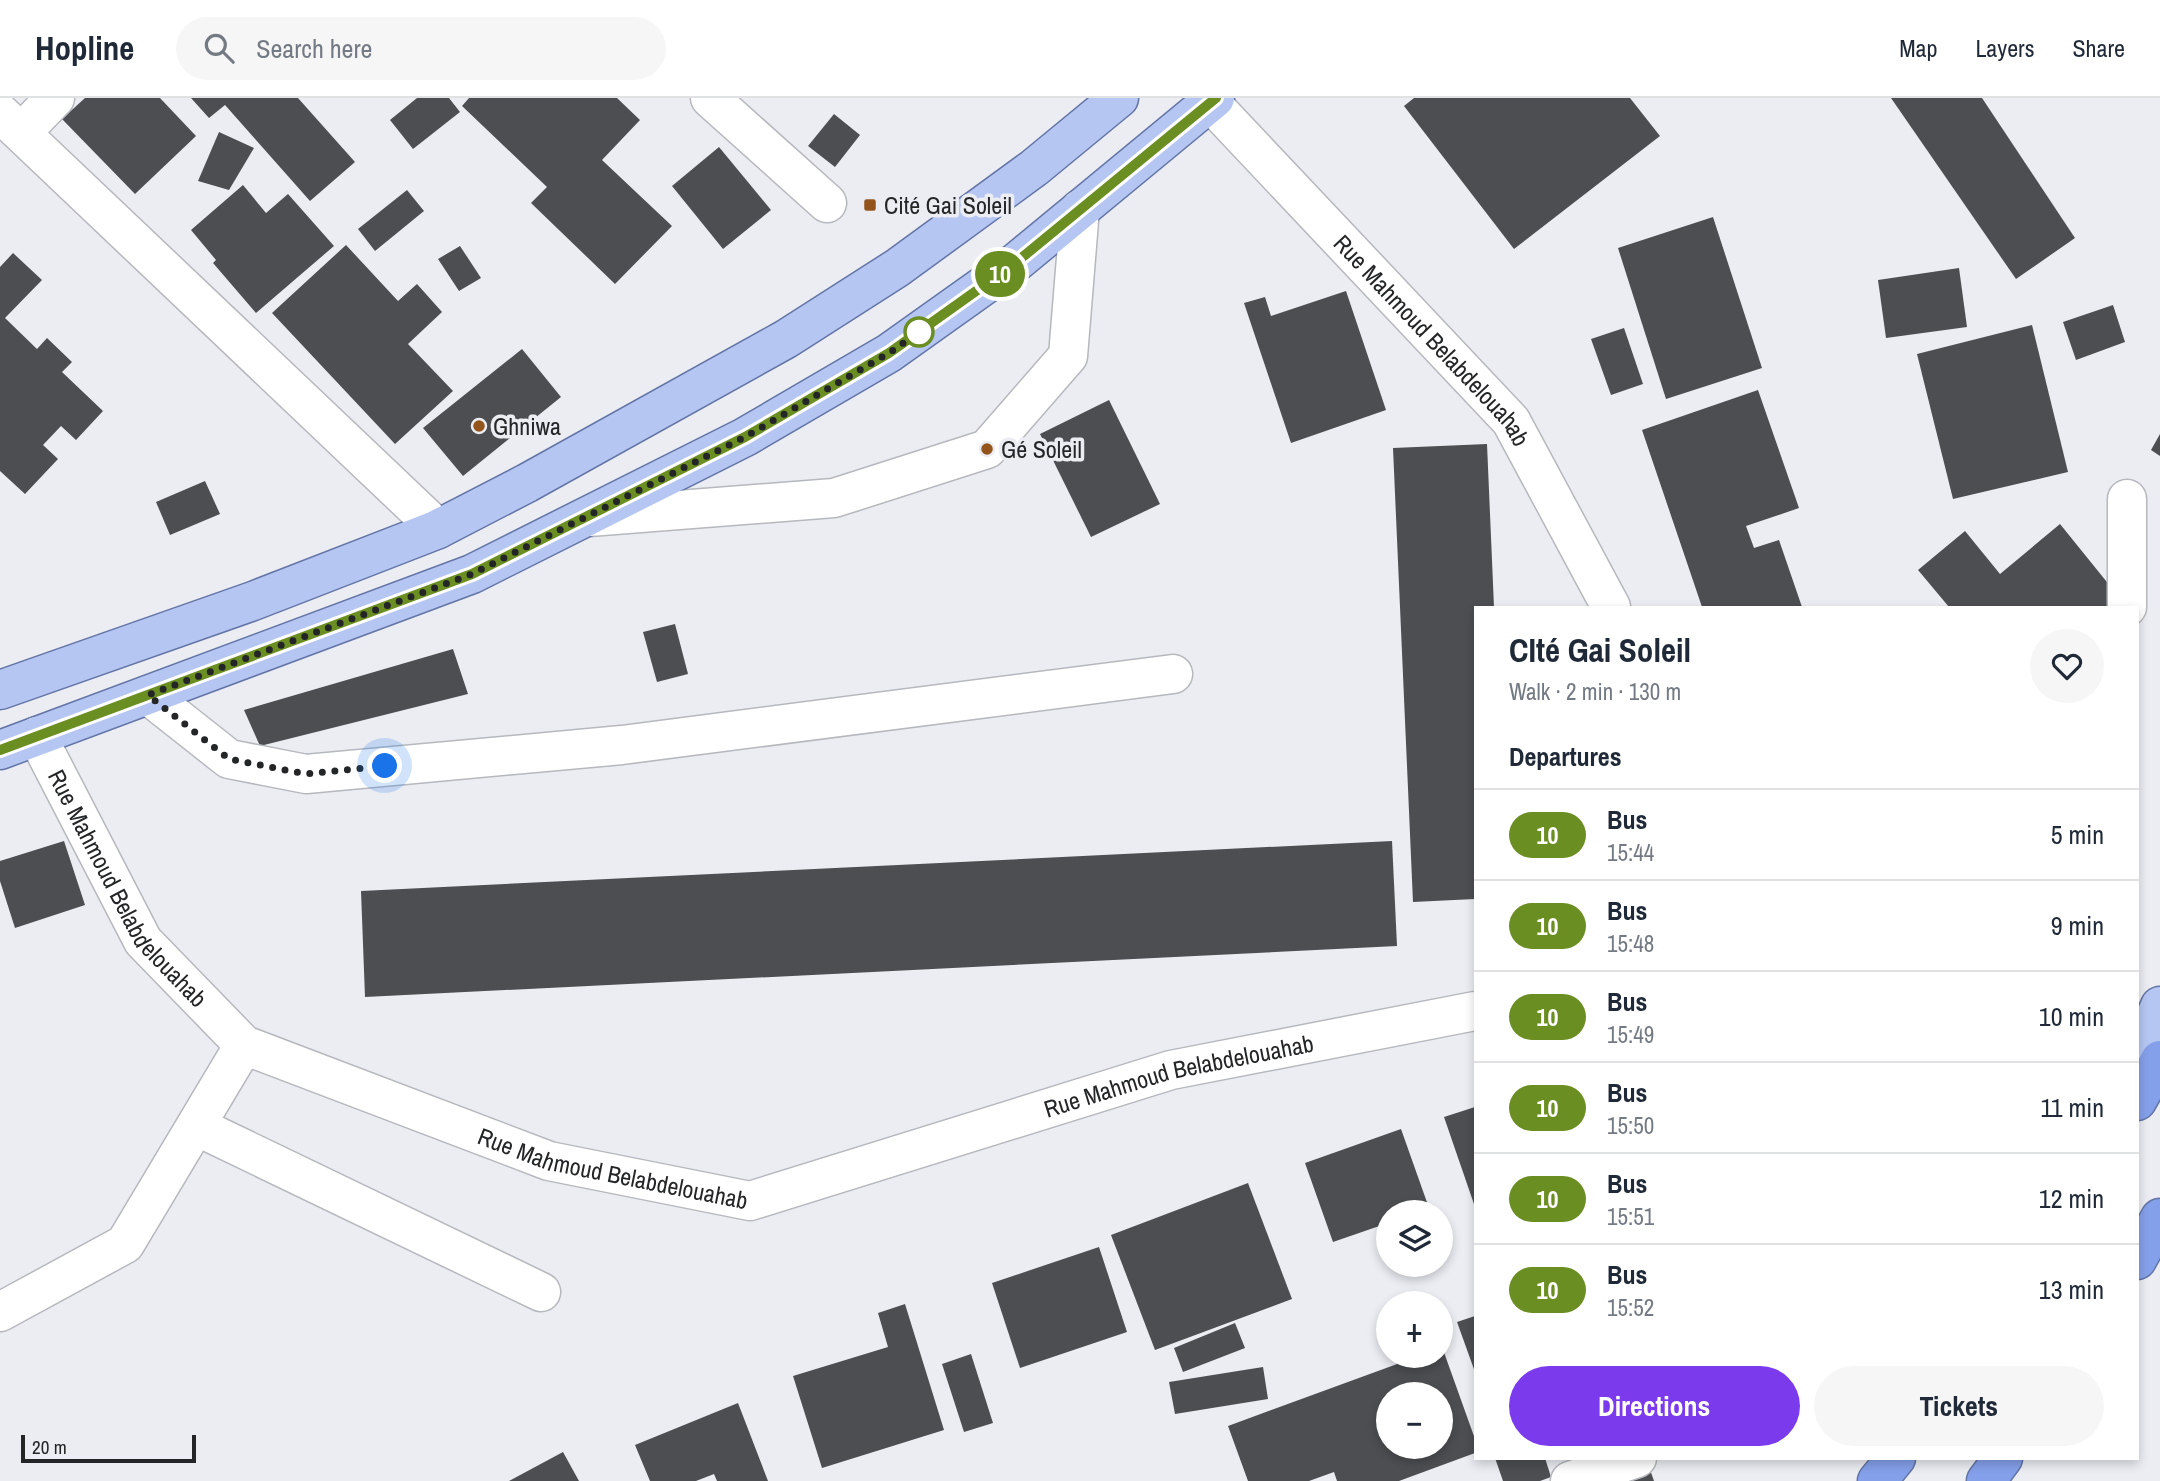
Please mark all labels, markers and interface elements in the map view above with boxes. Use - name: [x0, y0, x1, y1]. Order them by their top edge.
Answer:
- search box: [176, 17, 666, 80]
- text: Hopline: [35, 26, 134, 70]
- icon: search: [200, 29, 238, 67]
- text: Search here: [256, 31, 372, 66]
- text: Map: [1899, 32, 1937, 64]
- text: Layers: [1975, 32, 2034, 64]
- text: Share: [2072, 32, 2125, 64]
- place label: Cité Gai Soleil: [884, 189, 1012, 221]
- marker: Cité Gai Soleil: [862, 197, 878, 213]
- street label: Rue Mahmoud Belabdelouahab: [1327, 227, 1537, 451]
- line badge: 10: [968, 251, 1032, 297]
- text: 10: [989, 258, 1011, 290]
- unlabelled marker: [904, 317, 934, 347]
- place label: Ghniwa: [493, 410, 561, 442]
- marker: Ghniwa: [471, 418, 487, 434]
- place label: Gé Soleil: [1001, 433, 1082, 465]
- marker: Gé Soleil: [979, 441, 995, 457]
- text: CIté Gai Soleil: [1509, 628, 1691, 672]
- button: heart: [2030, 629, 2104, 703]
- text: Walk · 2 min · 130 m: [1509, 676, 1681, 707]
- text: Departures: [1509, 739, 1622, 774]
- your location: [367, 748, 402, 783]
- street label: Rue Mahmoud Belabdelouahab: [41, 764, 214, 1014]
- text: Bus: [1607, 802, 1647, 837]
- text: 5 min: [2051, 817, 2104, 852]
- text: 10: [1537, 819, 1558, 851]
- text: 15:44: [1607, 837, 1654, 868]
- text: Bus: [1607, 893, 1647, 928]
- text: 9 min: [2051, 908, 2104, 943]
- text: 10: [1537, 910, 1558, 942]
- text: 15:48: [1607, 928, 1654, 959]
- text: Bus: [1607, 984, 1647, 1019]
- text: 10 min: [2039, 999, 2104, 1034]
- text: 10: [1537, 1001, 1558, 1033]
- text: 15:49: [1607, 1019, 1654, 1050]
- street label: Rue Mahmoud Belabdelouahab: [1040, 1027, 1316, 1125]
- text: Bus: [1607, 1075, 1647, 1110]
- text: 11 min: [2040, 1090, 2104, 1125]
- text: 10: [1537, 1092, 1558, 1124]
- text: 15:50: [1607, 1110, 1654, 1141]
- street label: Rue Mahmoud Belabdelouahab: [474, 1120, 751, 1216]
- text: Bus: [1607, 1166, 1647, 1201]
- text: 12 min: [2039, 1181, 2104, 1216]
- text: 10: [1537, 1183, 1558, 1215]
- map controls: [1376, 1200, 1453, 1459]
- button: layers: [1376, 1200, 1453, 1277]
- text: 15:51: [1607, 1201, 1654, 1232]
- text: Bus: [1607, 1257, 1647, 1292]
- text: 13 min: [2039, 1272, 2104, 1307]
- text: 10: [1537, 1274, 1558, 1306]
- button: +: [1376, 1291, 1453, 1368]
- text: 15:52: [1607, 1292, 1654, 1323]
- button: Directions: [1509, 1366, 1800, 1446]
- button: Tickets: [1814, 1366, 2104, 1446]
- button: −: [1376, 1382, 1453, 1459]
- scale bar: [21, 1432, 196, 1464]
- text: 20 m: [32, 1434, 67, 1460]

